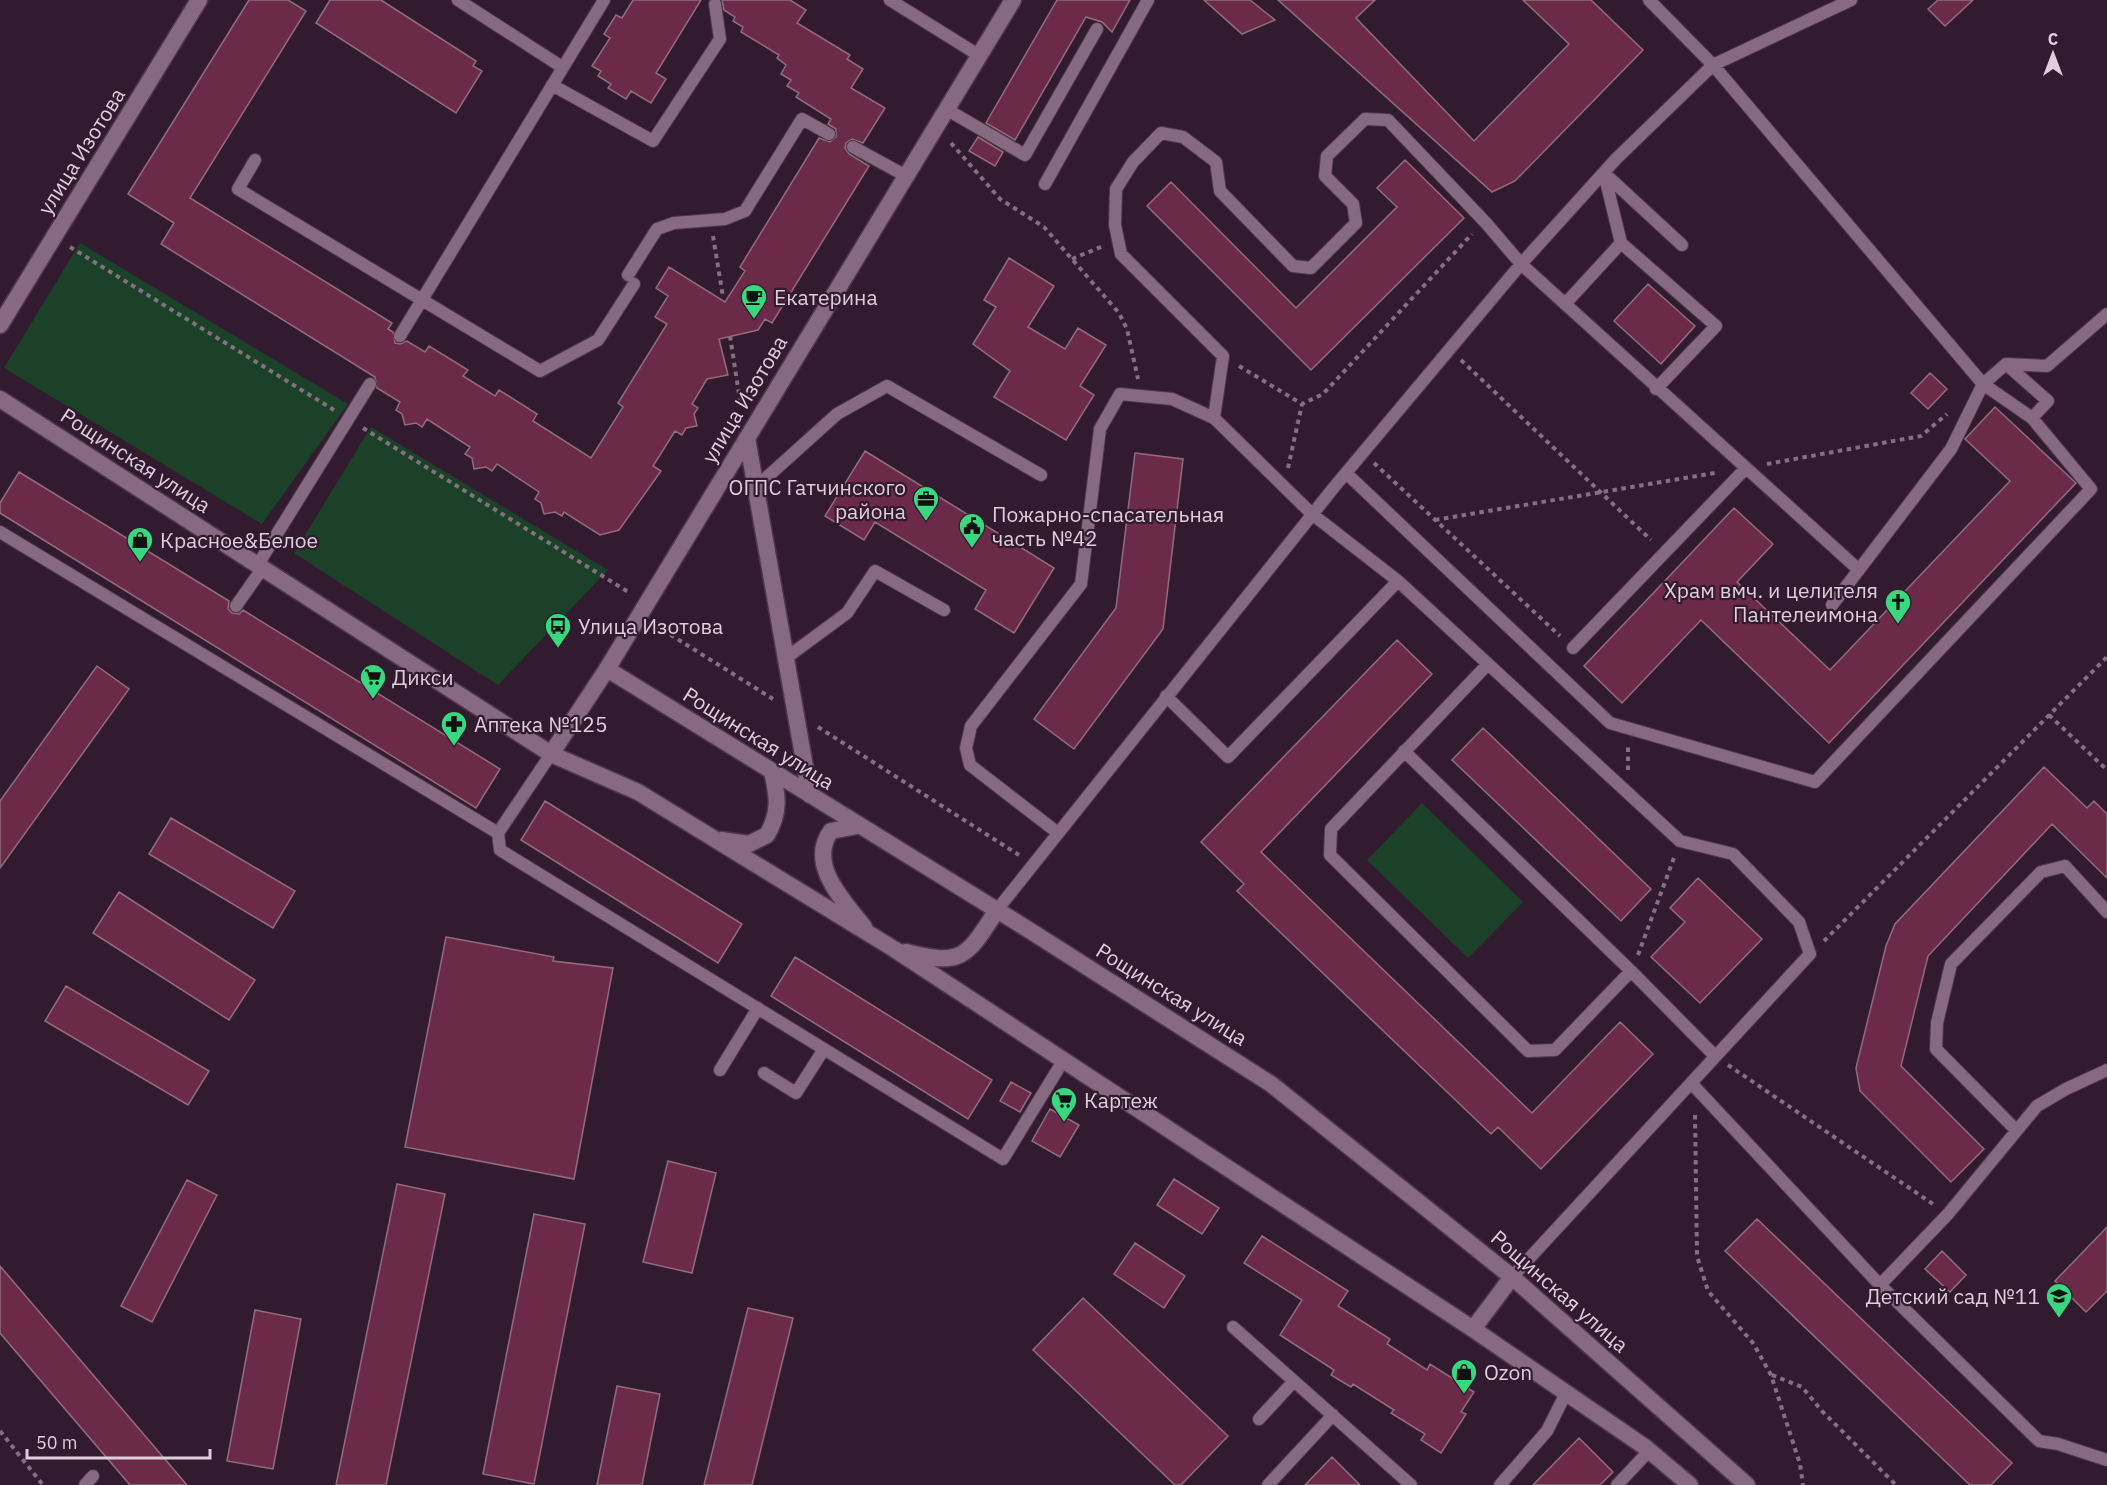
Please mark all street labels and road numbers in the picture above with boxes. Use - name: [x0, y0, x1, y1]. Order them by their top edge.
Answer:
- street label: улица Изотова: [31, 82, 131, 220]
- street label: улица Изотова: [695, 330, 793, 468]
- street label: Рощинская улица: [56, 401, 216, 519]
- street label: Рощинская улица: [678, 680, 840, 796]
- street label: Рощинская улица: [1091, 936, 1253, 1052]
- street label: Рощинская улица: [1485, 1223, 1635, 1359]

